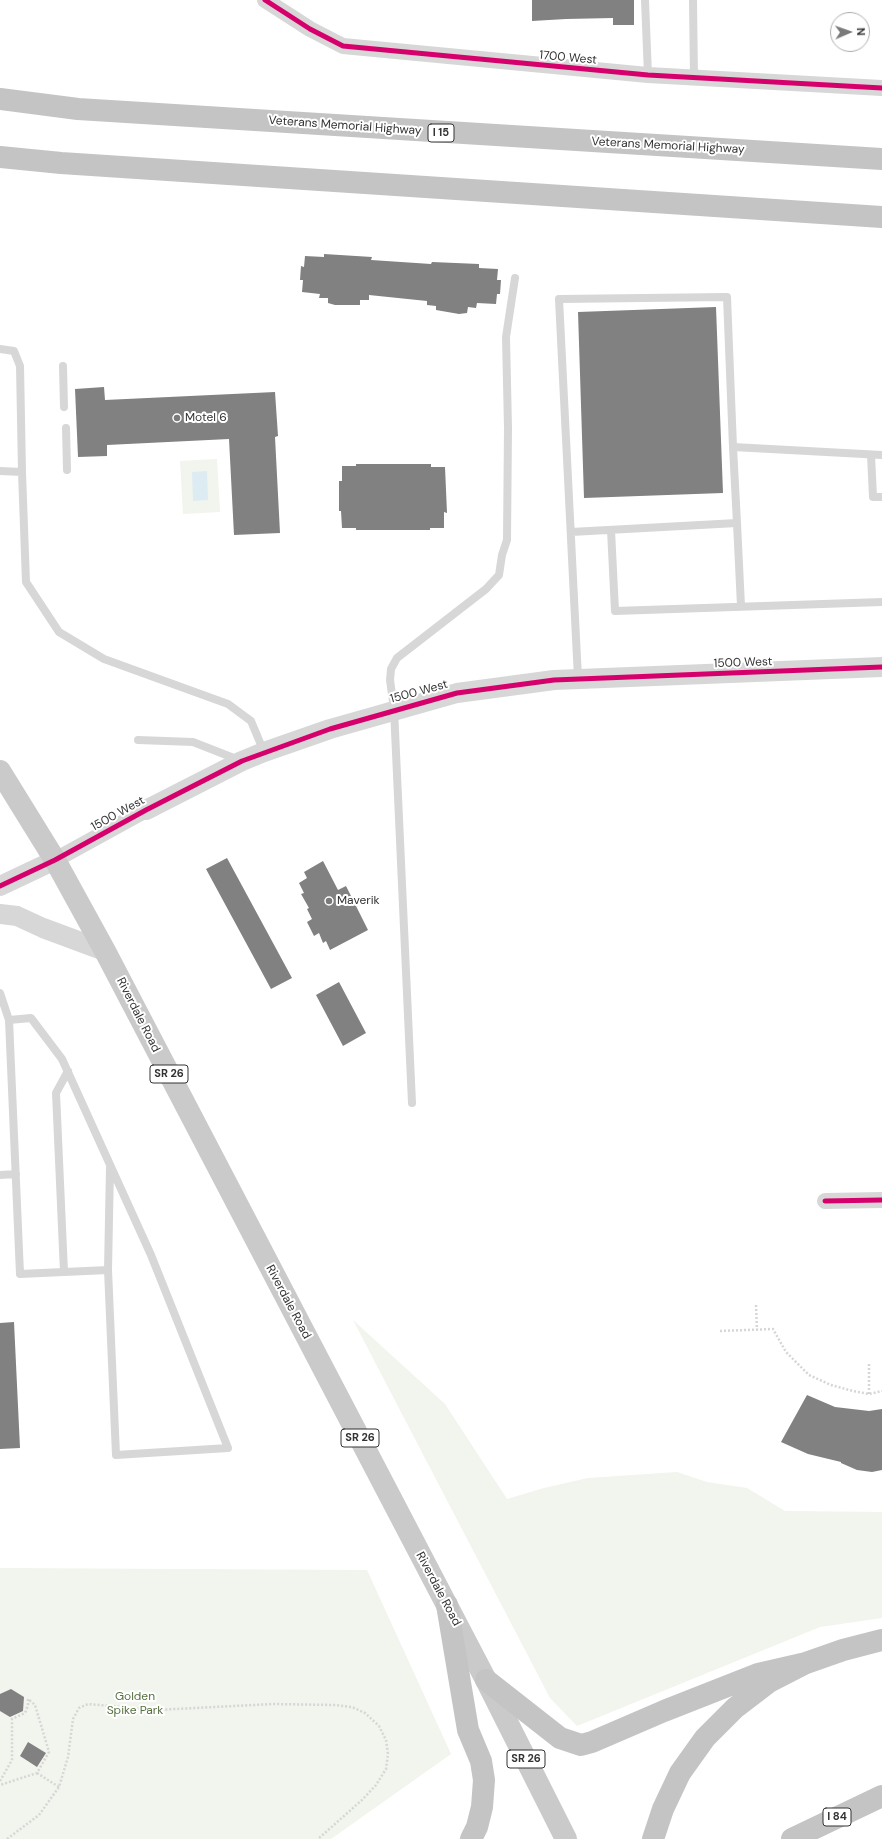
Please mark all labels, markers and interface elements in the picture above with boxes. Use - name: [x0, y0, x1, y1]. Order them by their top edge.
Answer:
- north arrow: [830, 12, 870, 52]
- text: N: [854, 27, 868, 36]
- street label: 1700 West: [539, 48, 597, 68]
- street label: Veterans Memorial Highway: [268, 113, 422, 139]
- road number: I 15: [428, 124, 454, 142]
- street label: Veterans Memorial Highway: [591, 135, 745, 157]
- place label: Motel 6: [185, 411, 227, 425]
- marker: Motel 6: [172, 413, 182, 423]
- street label: 1500 West: [713, 655, 773, 671]
- street label: 1500 West: [389, 677, 449, 707]
- street label: 1500 West: [89, 793, 147, 835]
- place label: Maverik: [337, 894, 380, 908]
- marker: Maverik: [324, 896, 334, 906]
- street label: Riverdale Road: [113, 975, 163, 1055]
- road number: SR 26: [150, 1065, 188, 1083]
- street label: Riverdale Road: [262, 1263, 314, 1341]
- road number: SR 26: [341, 1429, 379, 1447]
- street label: Riverdale Road: [412, 1550, 464, 1628]
- park label: Golden Spike Park: [107, 1690, 163, 1718]
- road number: SR 26: [507, 1750, 545, 1768]
- road number: I 84: [823, 1808, 851, 1826]

